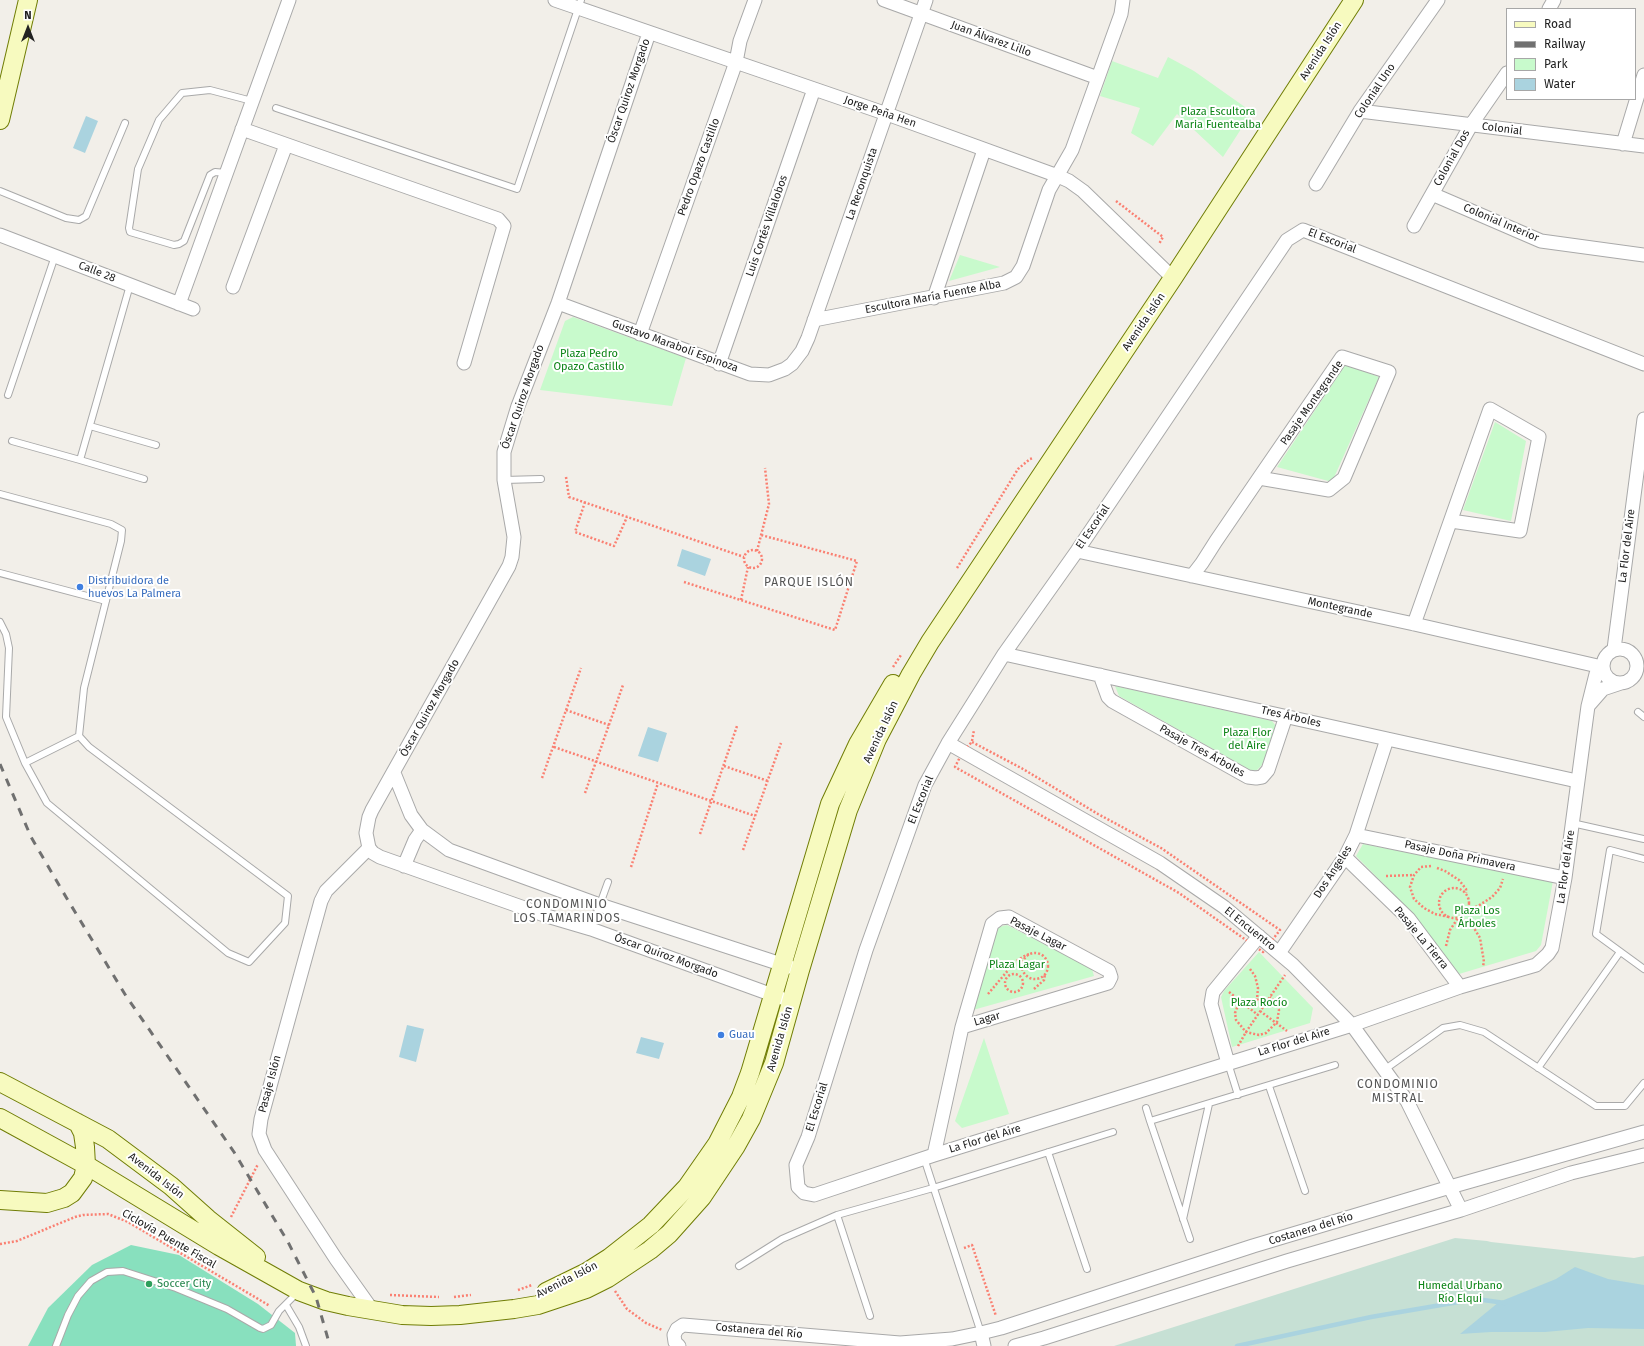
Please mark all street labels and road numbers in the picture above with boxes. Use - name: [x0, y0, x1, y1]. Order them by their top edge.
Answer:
- street label: Juan Álvarez Lillo: [949, 18, 1033, 60]
- street label: Avenida Islón: [1297, 19, 1345, 83]
- street label: Óscar Quiroz Morgado: [605, 37, 653, 145]
- street label: Colonial Uno: [1352, 61, 1398, 121]
- street label: Jorge Peña Hen: [842, 93, 918, 131]
- street label: Pedro Opazo Castillo: [675, 116, 723, 218]
- street label: Colonial: [1481, 120, 1523, 138]
- street label: Colonial Dos: [1431, 128, 1473, 188]
- street label: La Reconquista: [843, 146, 881, 222]
- street label: Luis Cortés Villalobos: [743, 174, 791, 278]
- street label: Colonial Interior: [1461, 201, 1541, 245]
- street label: El Escorial: [1306, 226, 1358, 256]
- street label: Calle 28: [77, 259, 117, 285]
- street label: Escultora María Fuente Alba: [864, 277, 1002, 317]
- street label: Avenida Islón: [1120, 290, 1168, 354]
- street label: Gustavo Marabolí Espinoza: [610, 317, 740, 375]
- street label: Óscar Quiroz Morgado: [499, 343, 547, 451]
- street label: Pasaje Montegrande: [1278, 358, 1346, 448]
- street label: El Escorial: [1073, 502, 1113, 552]
- street label: La Flor del Aire: [1616, 508, 1638, 584]
- street label: Montegrande: [1306, 595, 1374, 621]
- street label: Óscar Quiroz Morgado: [398, 657, 462, 759]
- street label: Avenida Islón: [861, 699, 901, 765]
- street label: Tres Árboles: [1260, 704, 1322, 730]
- street label: Pasaje Tres Árboles: [1157, 722, 1247, 780]
- street label: El Escorial: [905, 774, 937, 826]
- street label: La Flor del Aire: [1554, 829, 1578, 905]
- street label: Pasaje Doña Primavera: [1403, 838, 1517, 874]
- street label: Dos Ángeles: [1311, 843, 1355, 901]
- street label: El Encuentro: [1222, 904, 1278, 954]
- street label: Pasaje La Tierra: [1391, 904, 1451, 972]
- street label: Pasaje Lagar: [1008, 914, 1068, 954]
- street label: Óscar Quiroz Morgado: [612, 931, 720, 981]
- street label: Avenida Islón: [764, 1005, 796, 1073]
- street label: Lagar: [972, 1009, 1002, 1029]
- street label: La Flor del Aire: [1257, 1025, 1331, 1059]
- street label: Pasaje Islón: [256, 1054, 284, 1114]
- street label: El Escorial: [803, 1081, 831, 1133]
- street label: La Flor del Aire: [948, 1122, 1022, 1156]
- street label: Avenida Islón: [125, 1150, 187, 1202]
- street label: Ciclovía Puente Fiscal: [120, 1207, 218, 1271]
- street label: Costanera del Río: [1267, 1210, 1355, 1248]
- street label: Avenida Islón: [534, 1259, 600, 1301]
- street label: Costanera del Río: [715, 1321, 803, 1341]

